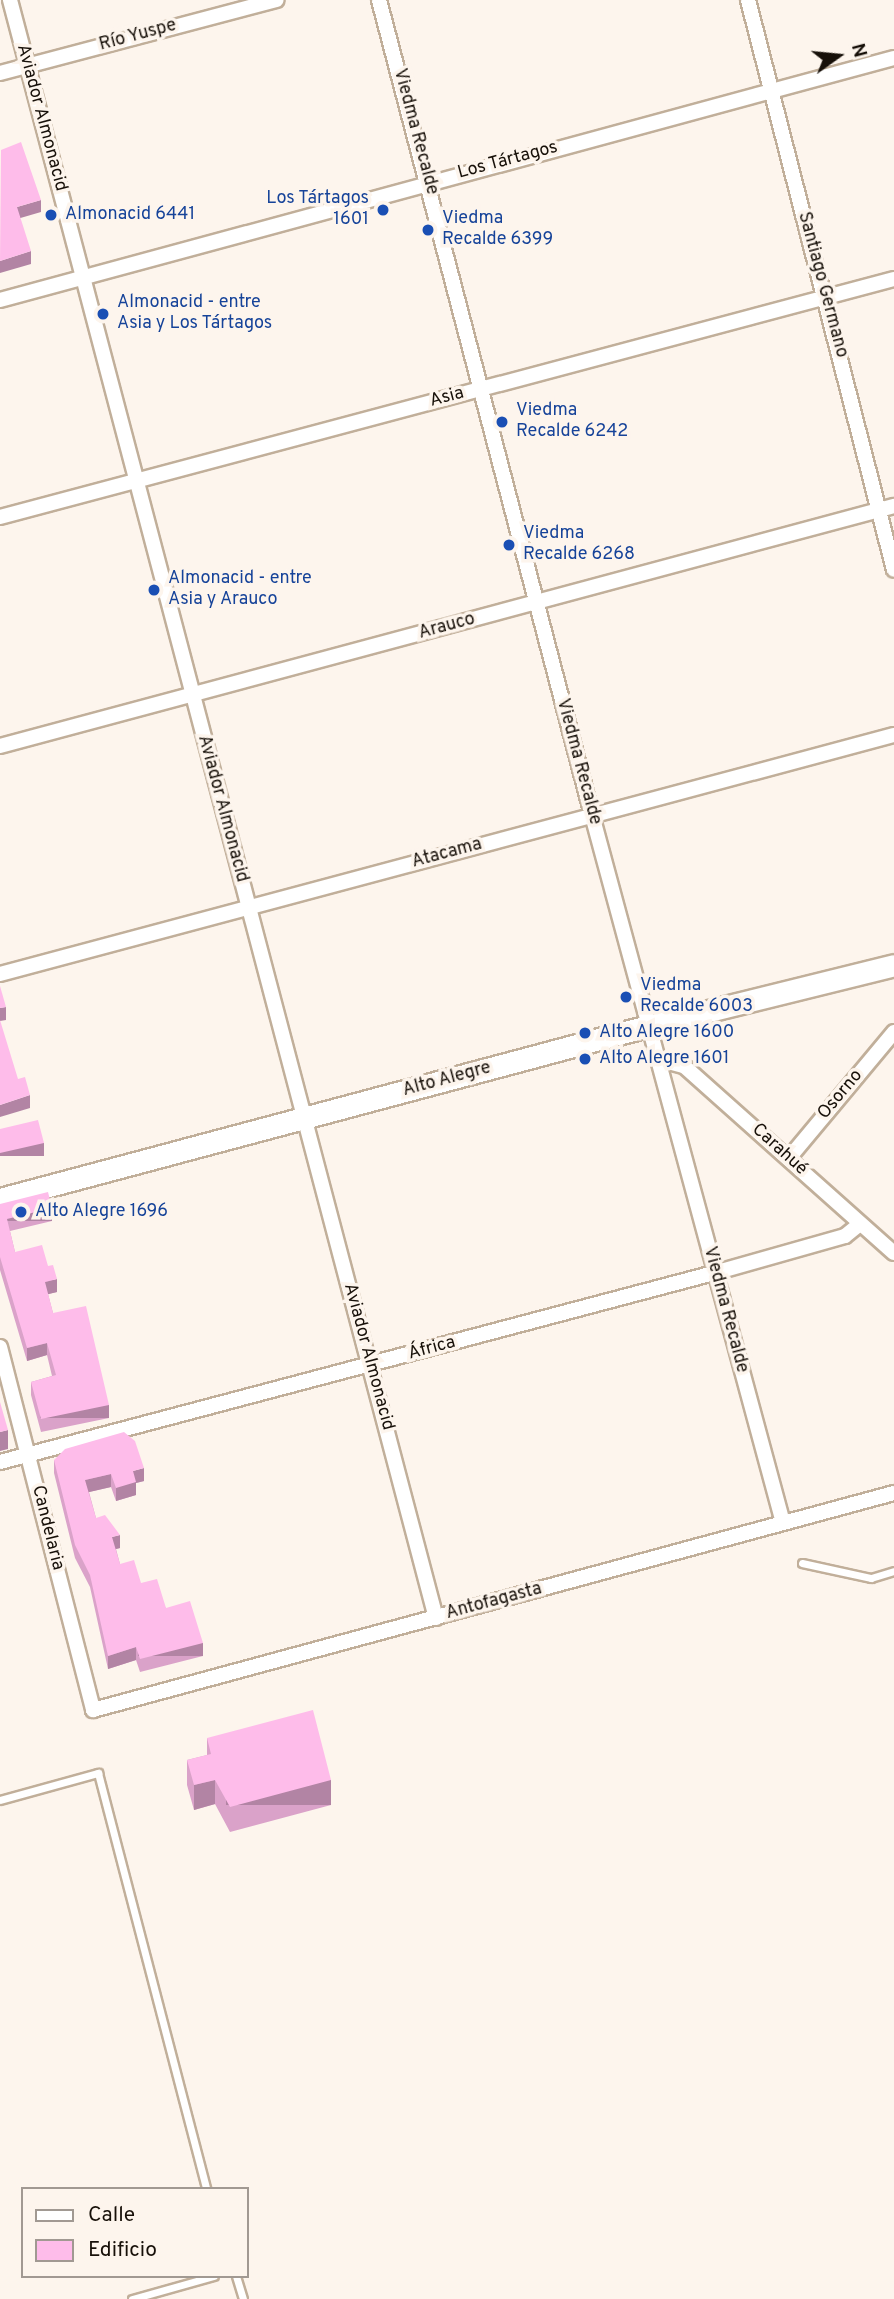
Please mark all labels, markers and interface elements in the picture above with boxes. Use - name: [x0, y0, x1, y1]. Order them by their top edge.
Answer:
- street label: Río Yuspe: [97, 15, 179, 57]
- north arrow: [803, 21, 873, 91]
- text: N: [845, 41, 872, 60]
- street label: Aviador Almonacid: [11, 42, 71, 194]
- street label: Viedma Recalde: [388, 67, 442, 197]
- street label: Los Tártagos: [455, 137, 561, 185]
- place label: Los Tártagos 1601: [266, 189, 369, 232]
- marker: Los Tártagos 1601: [375, 202, 391, 218]
- place label: Almonacid 6441: [65, 204, 195, 226]
- marker: Almonacid 6441: [43, 207, 59, 223]
- place label: Viedma Recalde 6399: [442, 209, 553, 252]
- street label: Santiago Germano: [792, 210, 852, 360]
- marker: Viedma Recalde 6399: [420, 222, 436, 238]
- place label: Almonacid - entre Asia y Los Tártagos: [117, 293, 273, 336]
- marker: Almonacid - entre Asia y Los Tártagos: [95, 306, 111, 322]
- street label: Asia: [427, 383, 467, 413]
- place label: Viedma Recalde 6242: [516, 401, 628, 444]
- marker: Viedma Recalde 6242: [494, 414, 510, 430]
- place label: Viedma Recalde 6268: [523, 524, 635, 566]
- marker: Viedma Recalde 6268: [501, 537, 517, 553]
- place label: Almonacid - entre Asia y Arauco: [168, 569, 312, 612]
- marker: Almonacid - entre Asia y Arauco: [146, 582, 162, 598]
- street label: Arauco: [416, 609, 478, 645]
- street label: Viedma Recalde: [551, 697, 605, 827]
- street label: Aviador Almonacid: [192, 733, 252, 885]
- street label: Atacama: [410, 834, 484, 874]
- place label: Viedma Recalde 6003: [640, 976, 753, 1018]
- marker: Viedma Recalde 6003: [618, 989, 634, 1005]
- place label: Alto Alegre 1600: [599, 1022, 735, 1044]
- marker: Alto Alegre 1600: [577, 1025, 593, 1041]
- place label: Alto Alegre 1601: [599, 1048, 730, 1070]
- marker: Alto Alegre 1601: [577, 1051, 593, 1067]
- street label: Alto Alegre: [400, 1058, 494, 1102]
- street label: Osorno: [814, 1066, 868, 1124]
- street label: Carahué: [747, 1119, 811, 1181]
- place label: Alto Alegre 1696: [35, 1201, 169, 1223]
- marker: Alto Alegre 1696: [13, 1204, 29, 1220]
- street label: Viedma Recalde: [698, 1245, 752, 1375]
- street label: Aviador Almonacid: [338, 1281, 398, 1433]
- street label: África: [406, 1332, 458, 1366]
- street label: Candelaria: [26, 1483, 68, 1573]
- street label: Antofagasta: [444, 1579, 544, 1625]
- legend: [21, 2187, 248, 2278]
- text: Calle: [88, 2202, 135, 2229]
- text: Edificio: [88, 2237, 157, 2264]

